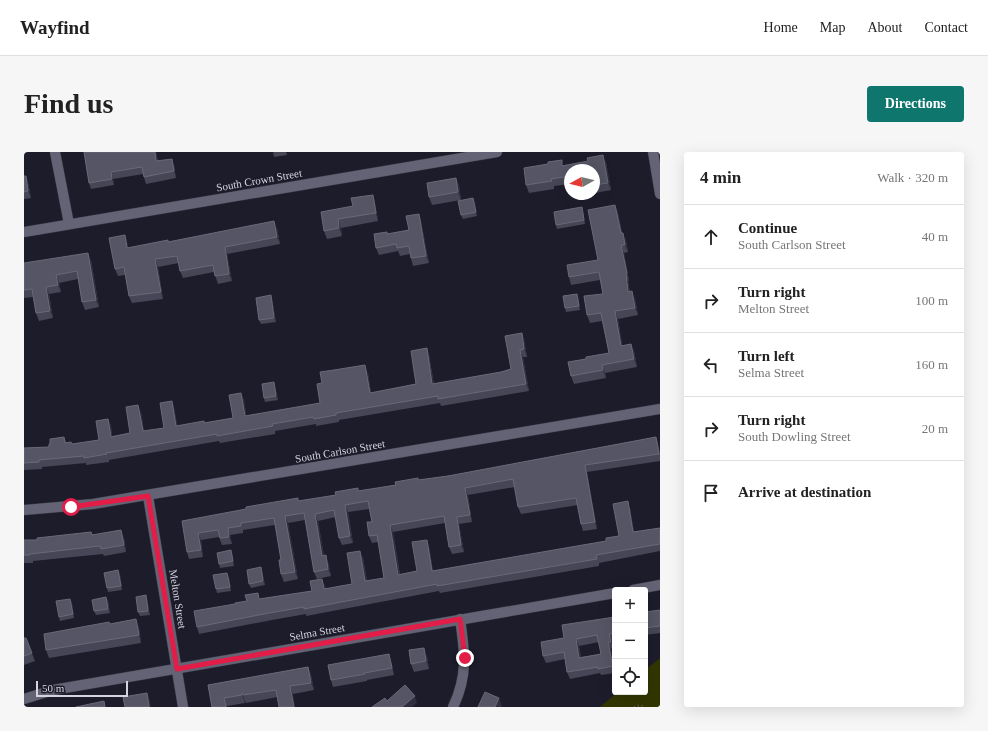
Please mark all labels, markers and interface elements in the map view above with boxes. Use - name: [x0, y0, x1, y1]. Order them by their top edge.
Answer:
- text: Wayfind: [20, 17, 90, 38]
- text: Home: [764, 20, 798, 35]
- text: Map: [820, 20, 845, 35]
- text: About: [867, 20, 902, 35]
- text: Contact: [924, 20, 968, 35]
- button: Directions: [867, 86, 964, 122]
- text: Find us: [24, 88, 114, 119]
- north arrow: [564, 164, 600, 200]
- street label: South Crown Street: [215, 167, 303, 193]
- text: 4 min: [700, 168, 741, 187]
- text: Walk · 320 m: [877, 170, 948, 185]
- text: Continue: [738, 220, 797, 236]
- icon: ahead: [700, 226, 722, 248]
- text: 40 m: [922, 229, 948, 244]
- text: South Carlson Street: [738, 237, 846, 252]
- text: Turn right: [738, 284, 805, 300]
- icon: right: [700, 290, 722, 312]
- text: 100 m: [915, 293, 948, 308]
- text: Melton Street: [738, 301, 809, 316]
- text: Turn left: [738, 348, 795, 364]
- icon: left: [700, 354, 722, 376]
- text: 160 m: [915, 357, 948, 372]
- text: Selma Street: [738, 365, 804, 380]
- text: Turn right: [738, 412, 805, 428]
- icon: right: [700, 418, 722, 440]
- text: 20 m: [922, 421, 948, 436]
- text: South Dowling Street: [738, 429, 851, 444]
- street label: South Carlson Street: [294, 437, 386, 465]
- icon: arrive: [700, 482, 722, 504]
- text: Arrive at destination: [738, 484, 871, 500]
- route start: [62, 498, 80, 516]
- street label: Melton Street: [167, 568, 189, 630]
- map controls: [612, 587, 648, 695]
- button: +: [612, 587, 648, 623]
- street label: Selma Street: [288, 621, 346, 643]
- button: −: [612, 623, 648, 659]
- route end: [456, 649, 474, 667]
- button: locate: [612, 659, 648, 695]
- scale bar: [36, 679, 128, 698]
- text: 50 m: [42, 682, 64, 694]

